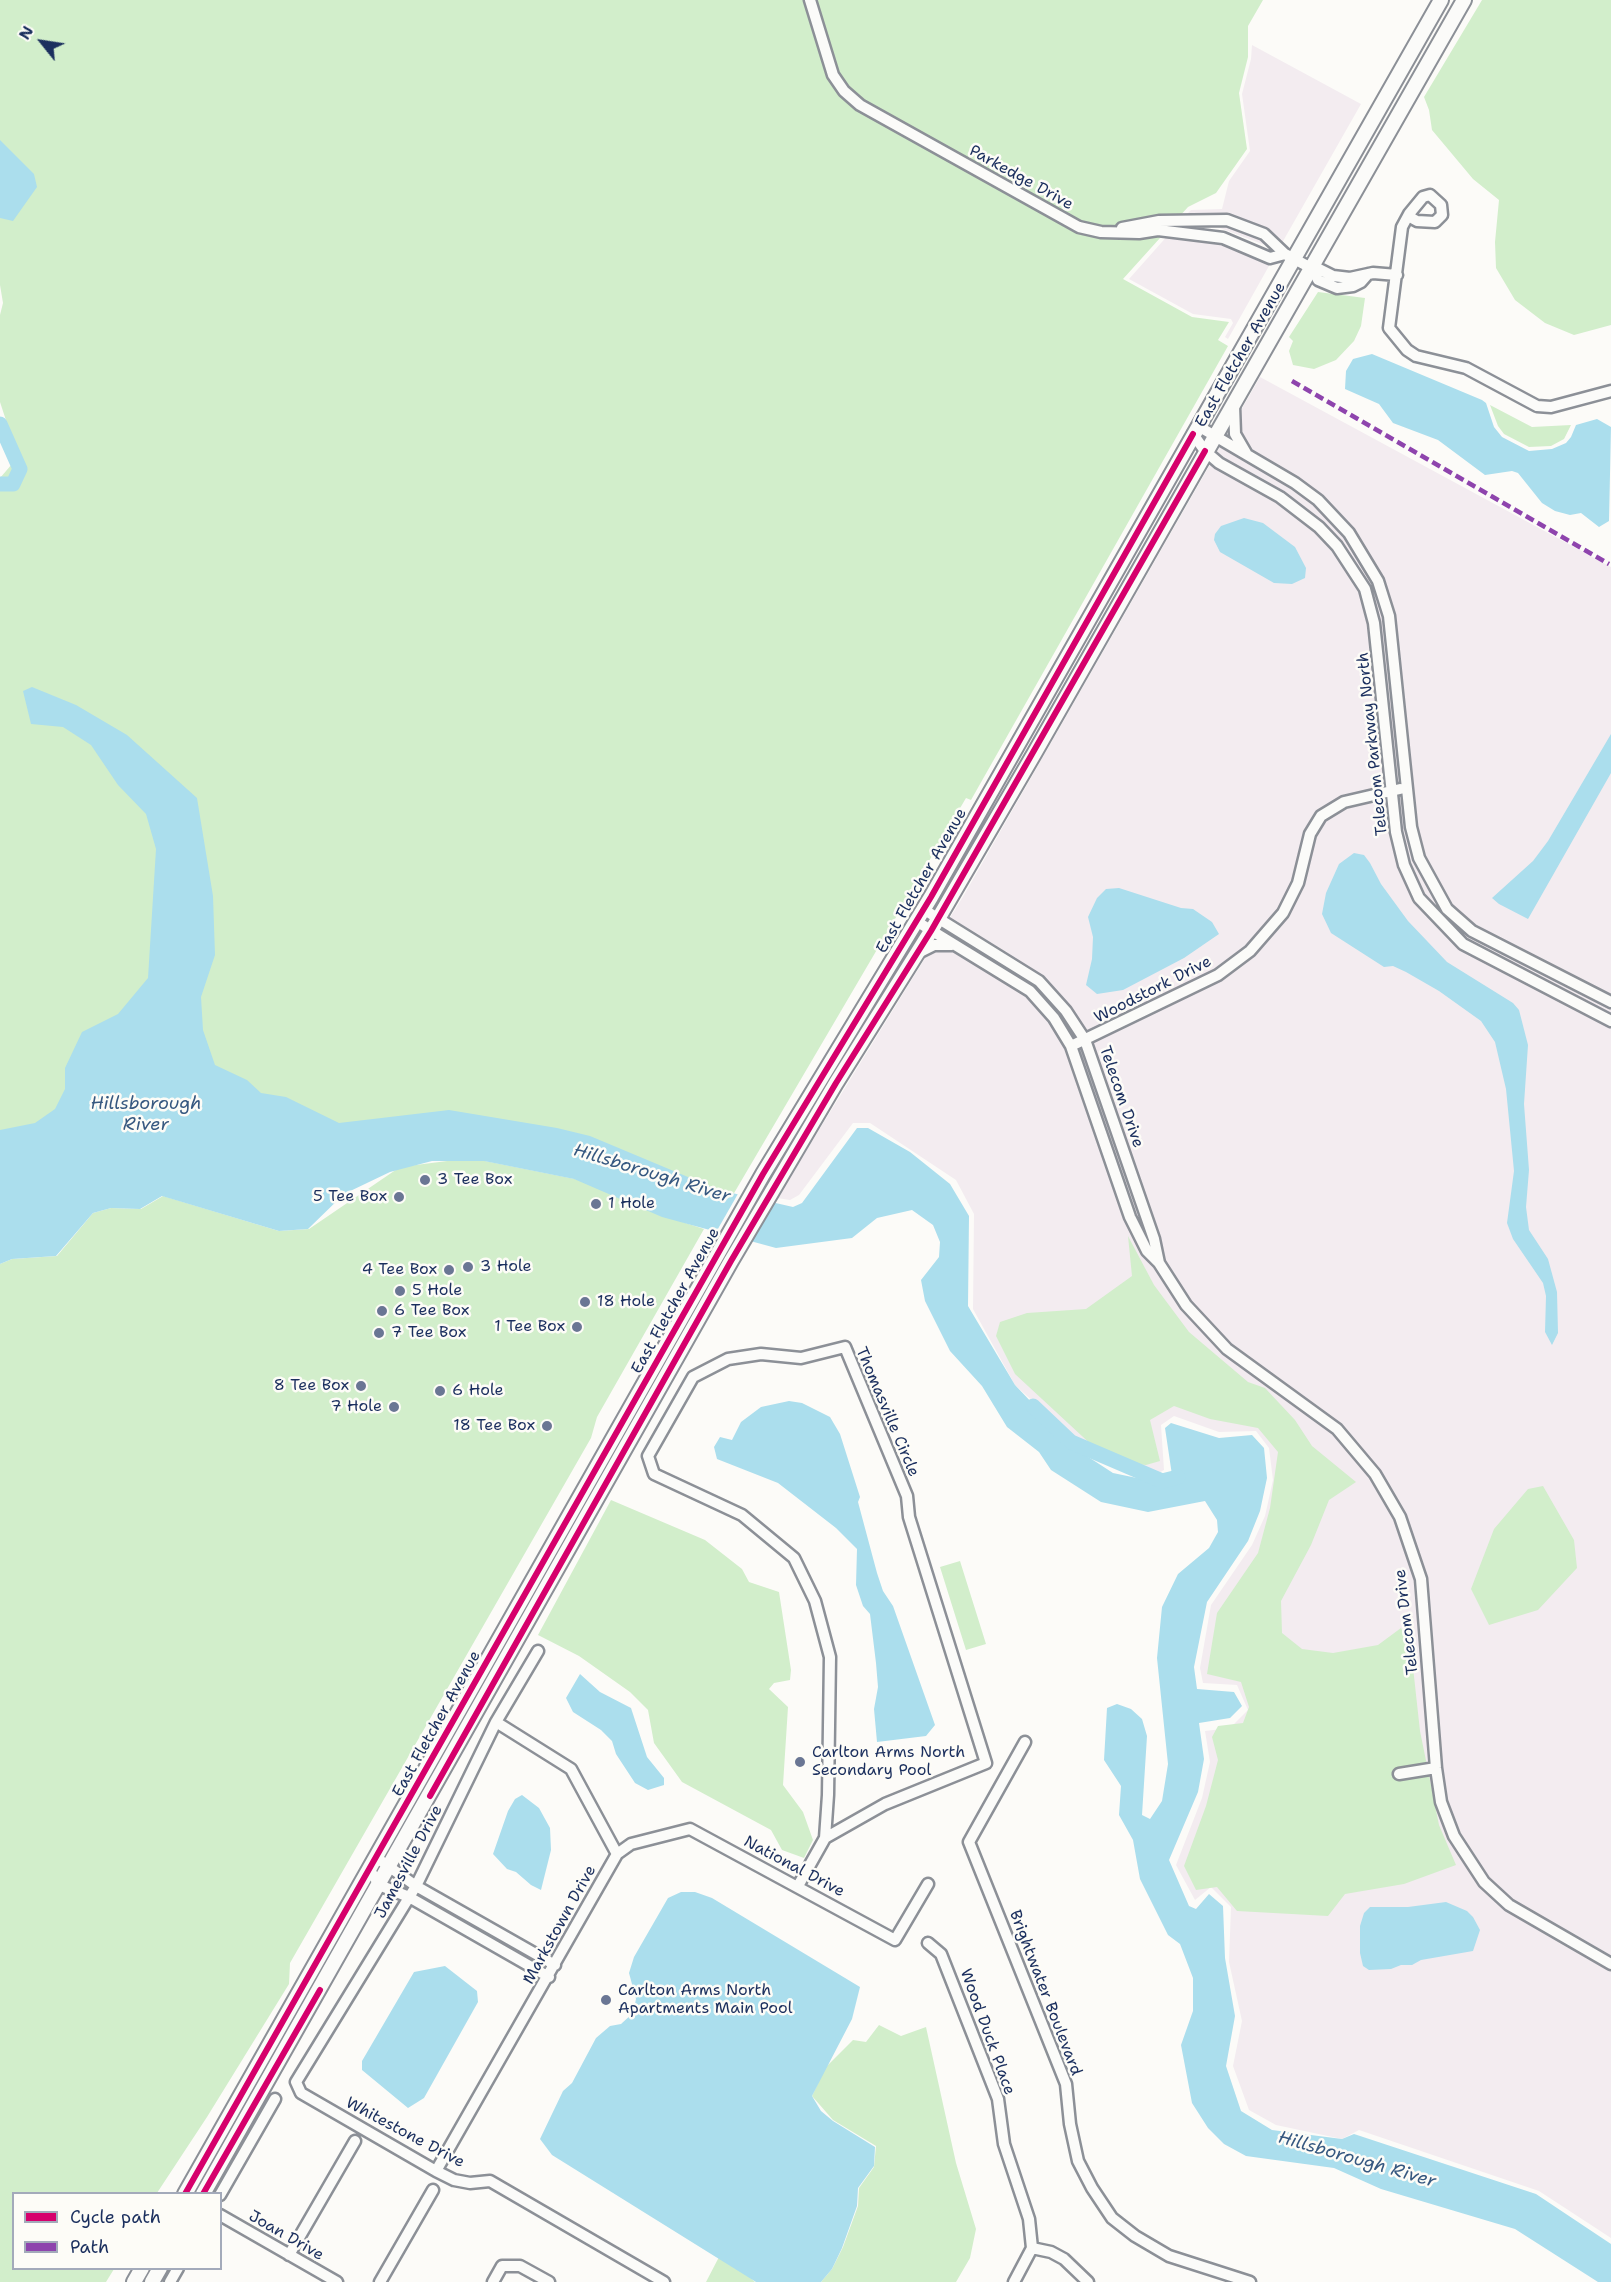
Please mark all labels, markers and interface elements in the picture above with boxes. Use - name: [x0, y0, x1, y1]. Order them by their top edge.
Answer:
- north arrow: [12, 12, 72, 72]
- text: N: [14, 22, 38, 43]
- street label: Parkedge Drive: [966, 141, 1076, 215]
- street label: East Fletcher Avenue: [1192, 279, 1290, 431]
- street label: Telecom Parkway North: [1354, 651, 1392, 837]
- street label: East Fletcher Avenue: [873, 805, 971, 957]
- street label: Woodstork Drive: [1091, 952, 1215, 1028]
- street label: Telecom Drive: [1095, 1044, 1147, 1150]
- water label: Hillsborough River: [90, 1093, 202, 1136]
- water label: Hillsborough River: [571, 1140, 733, 1208]
- place label: 3 Tee Box: [437, 1170, 512, 1190]
- marker: 3 Tee Box: [418, 1173, 432, 1187]
- place label: 5 Tee Box: [313, 1187, 387, 1207]
- marker: 5 Tee Box: [392, 1190, 406, 1204]
- place label: 1 Hole: [608, 1194, 655, 1214]
- marker: 1 Hole: [589, 1197, 603, 1211]
- street label: East Fletcher Avenue: [628, 1225, 724, 1377]
- place label: 3 Hole: [480, 1257, 532, 1277]
- place label: 4 Tee Box: [362, 1260, 437, 1280]
- marker: 3 Hole: [461, 1260, 475, 1274]
- marker: 4 Tee Box: [442, 1263, 456, 1277]
- place label: 5 Hole: [412, 1281, 462, 1301]
- marker: 5 Hole: [393, 1284, 407, 1298]
- place label: 18 Hole: [597, 1292, 655, 1312]
- marker: 18 Hole: [578, 1295, 592, 1309]
- place label: 6 Tee Box: [394, 1301, 469, 1321]
- marker: 6 Tee Box: [375, 1304, 389, 1318]
- place label: 1 Tee Box: [494, 1317, 565, 1337]
- marker: 1 Tee Box: [570, 1320, 584, 1334]
- place label: 7 Tee Box: [391, 1323, 466, 1343]
- marker: 7 Tee Box: [372, 1326, 386, 1340]
- street label: Thomasville Circle: [851, 1344, 923, 1480]
- place label: 8 Tee Box: [274, 1376, 349, 1396]
- marker: 8 Tee Box: [354, 1379, 368, 1393]
- place label: 6 Hole: [452, 1381, 504, 1401]
- marker: 6 Hole: [433, 1384, 447, 1398]
- place label: 7 Hole: [330, 1397, 382, 1417]
- marker: 7 Hole: [387, 1400, 401, 1414]
- place label: 18 Tee Box: [453, 1416, 535, 1436]
- marker: 18 Tee Box: [540, 1419, 554, 1433]
- street label: Telecom Drive: [1391, 1568, 1423, 1676]
- street label: East Fletcher Avenue: [389, 1648, 485, 1800]
- place label: Carlton Arms North Secondary Pool: [812, 1743, 965, 1781]
- marker: Carlton Arms North Secondary Pool: [793, 1755, 807, 1769]
- street label: Jamesville Drive: [371, 1802, 447, 1922]
- street label: National Drive: [740, 1832, 848, 1902]
- street label: Markstown Drive: [519, 1862, 601, 1988]
- street label: Brightwater Boulevard: [1005, 1908, 1085, 2078]
- street label: Wood Duck Place: [955, 1966, 1019, 2098]
- place label: Carlton Arms North Apartments Main Pool: [618, 1981, 793, 2019]
- marker: Carlton Arms North Apartments Main Pool: [599, 1993, 613, 2007]
- street label: Whitestone Drive: [342, 2094, 468, 2172]
- water label: Hillsborough River: [1276, 2127, 1438, 2193]
- legend: [12, 2192, 222, 2270]
- text: Cycle path: [70, 2205, 161, 2229]
- street label: Joan Drive: [245, 2207, 327, 2265]
- text: Path: [70, 2235, 109, 2259]

